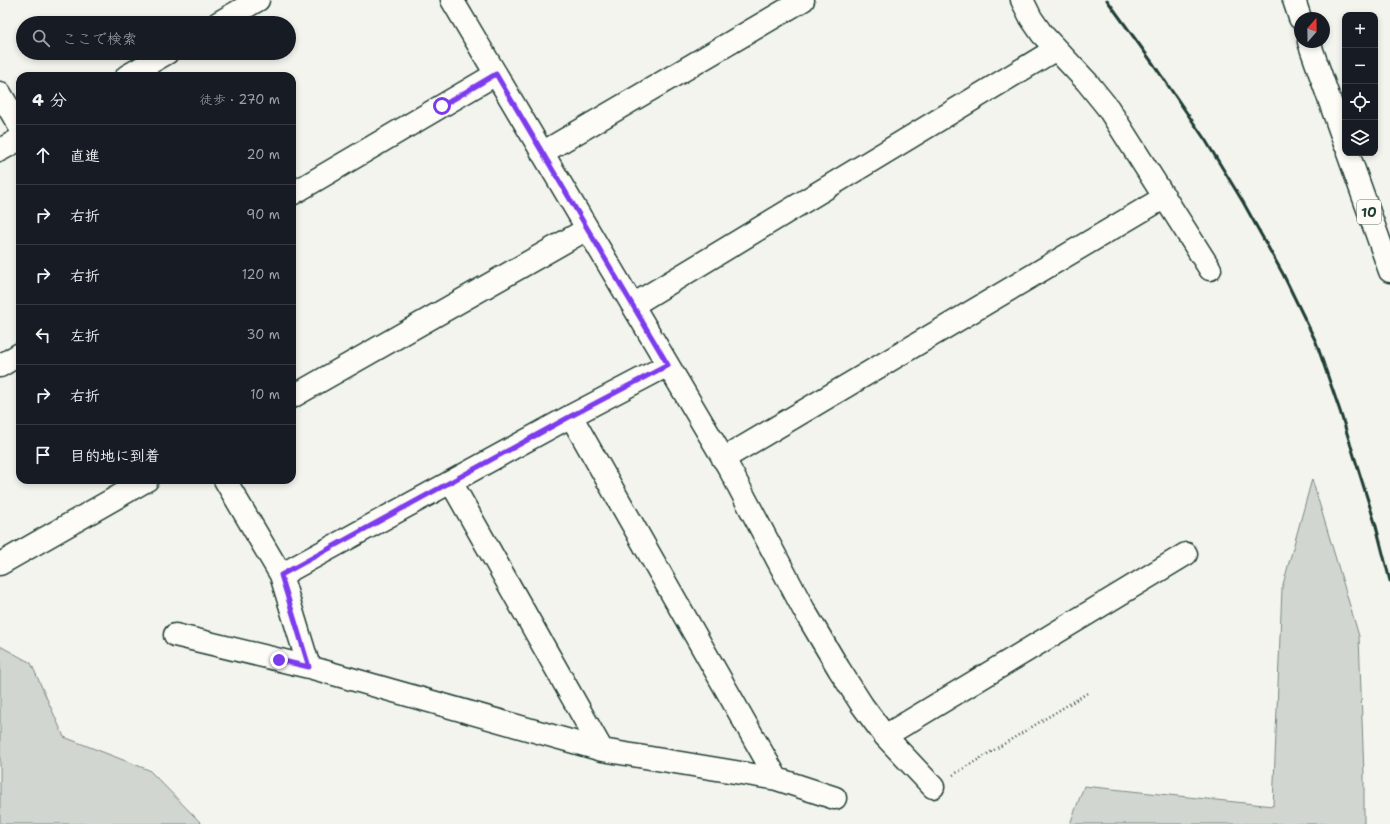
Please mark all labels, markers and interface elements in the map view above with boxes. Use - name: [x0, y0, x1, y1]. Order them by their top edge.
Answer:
- north arrow: [1294, 12, 1330, 48]
- map controls: [1342, 12, 1378, 156]
- button: +: [1342, 12, 1378, 48]
- search box: [16, 16, 296, 60]
- icon: search: [30, 27, 52, 49]
- text: ここで検索: [62, 29, 137, 49]
- button: −: [1342, 48, 1378, 84]
- button: locate: [1342, 84, 1378, 120]
- text: 4 分: [32, 89, 67, 111]
- text: 徒歩 · 270 m: [200, 91, 280, 108]
- route start: [433, 97, 451, 115]
- button: layers: [1342, 120, 1378, 156]
- icon: ahead: [32, 144, 54, 166]
- text: 直進: [70, 146, 100, 166]
- text: 20 m: [247, 146, 280, 163]
- road number: 10: [1357, 200, 1381, 224]
- icon: right: [32, 204, 54, 226]
- text: 右折: [70, 206, 100, 226]
- text: 90 m: [246, 206, 280, 223]
- icon: right: [32, 264, 54, 286]
- text: 右折: [70, 266, 100, 286]
- text: 120 m: [242, 266, 280, 283]
- icon: left: [32, 324, 54, 346]
- text: 左折: [70, 326, 100, 346]
- text: 30 m: [246, 326, 280, 343]
- icon: right: [32, 384, 54, 406]
- text: 右折: [70, 386, 100, 406]
- text: 10 m: [250, 386, 280, 403]
- icon: arrive: [32, 444, 54, 466]
- text: 目的地に到着: [70, 446, 160, 466]
- route end: [270, 651, 288, 669]

